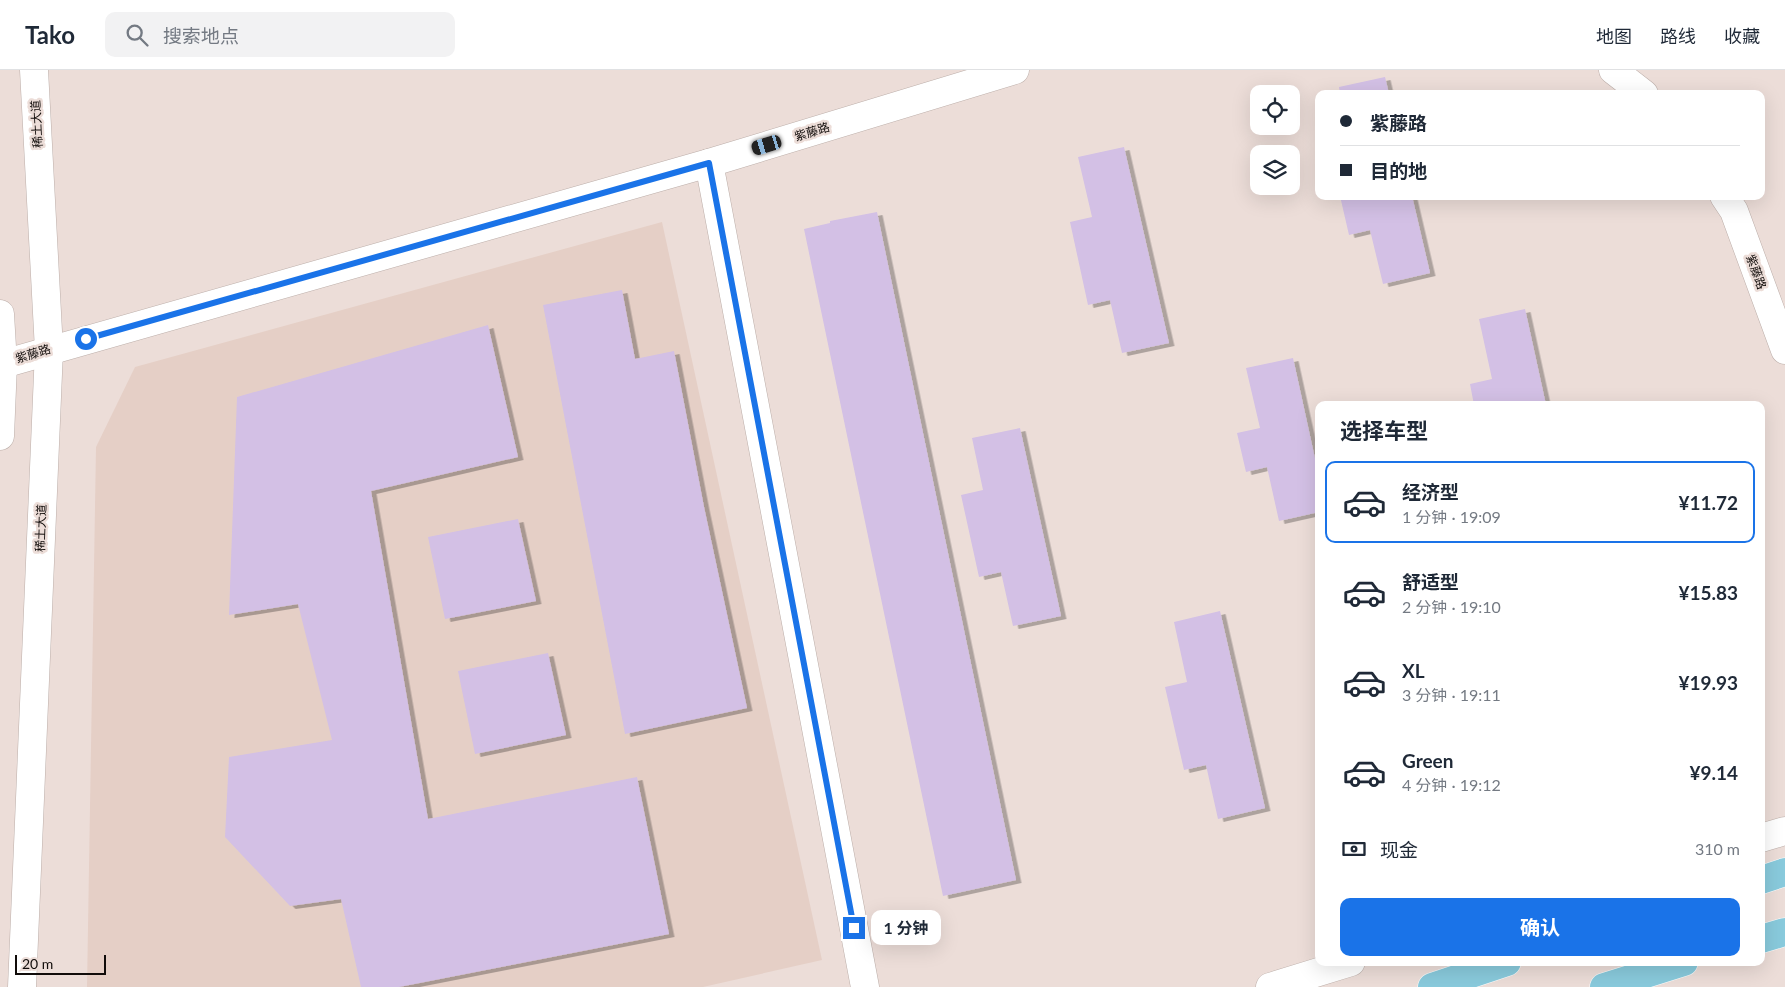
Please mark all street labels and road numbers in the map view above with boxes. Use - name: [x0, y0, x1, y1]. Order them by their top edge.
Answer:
- street label: 稀土大道: [28, 100, 45, 148]
- street label: 紫藤路: [792, 119, 831, 144]
- street label: 紫藤路: [1743, 252, 1770, 291]
- street label: 紫藤路: [13, 341, 52, 366]
- street label: 稀土大道: [32, 504, 49, 552]

